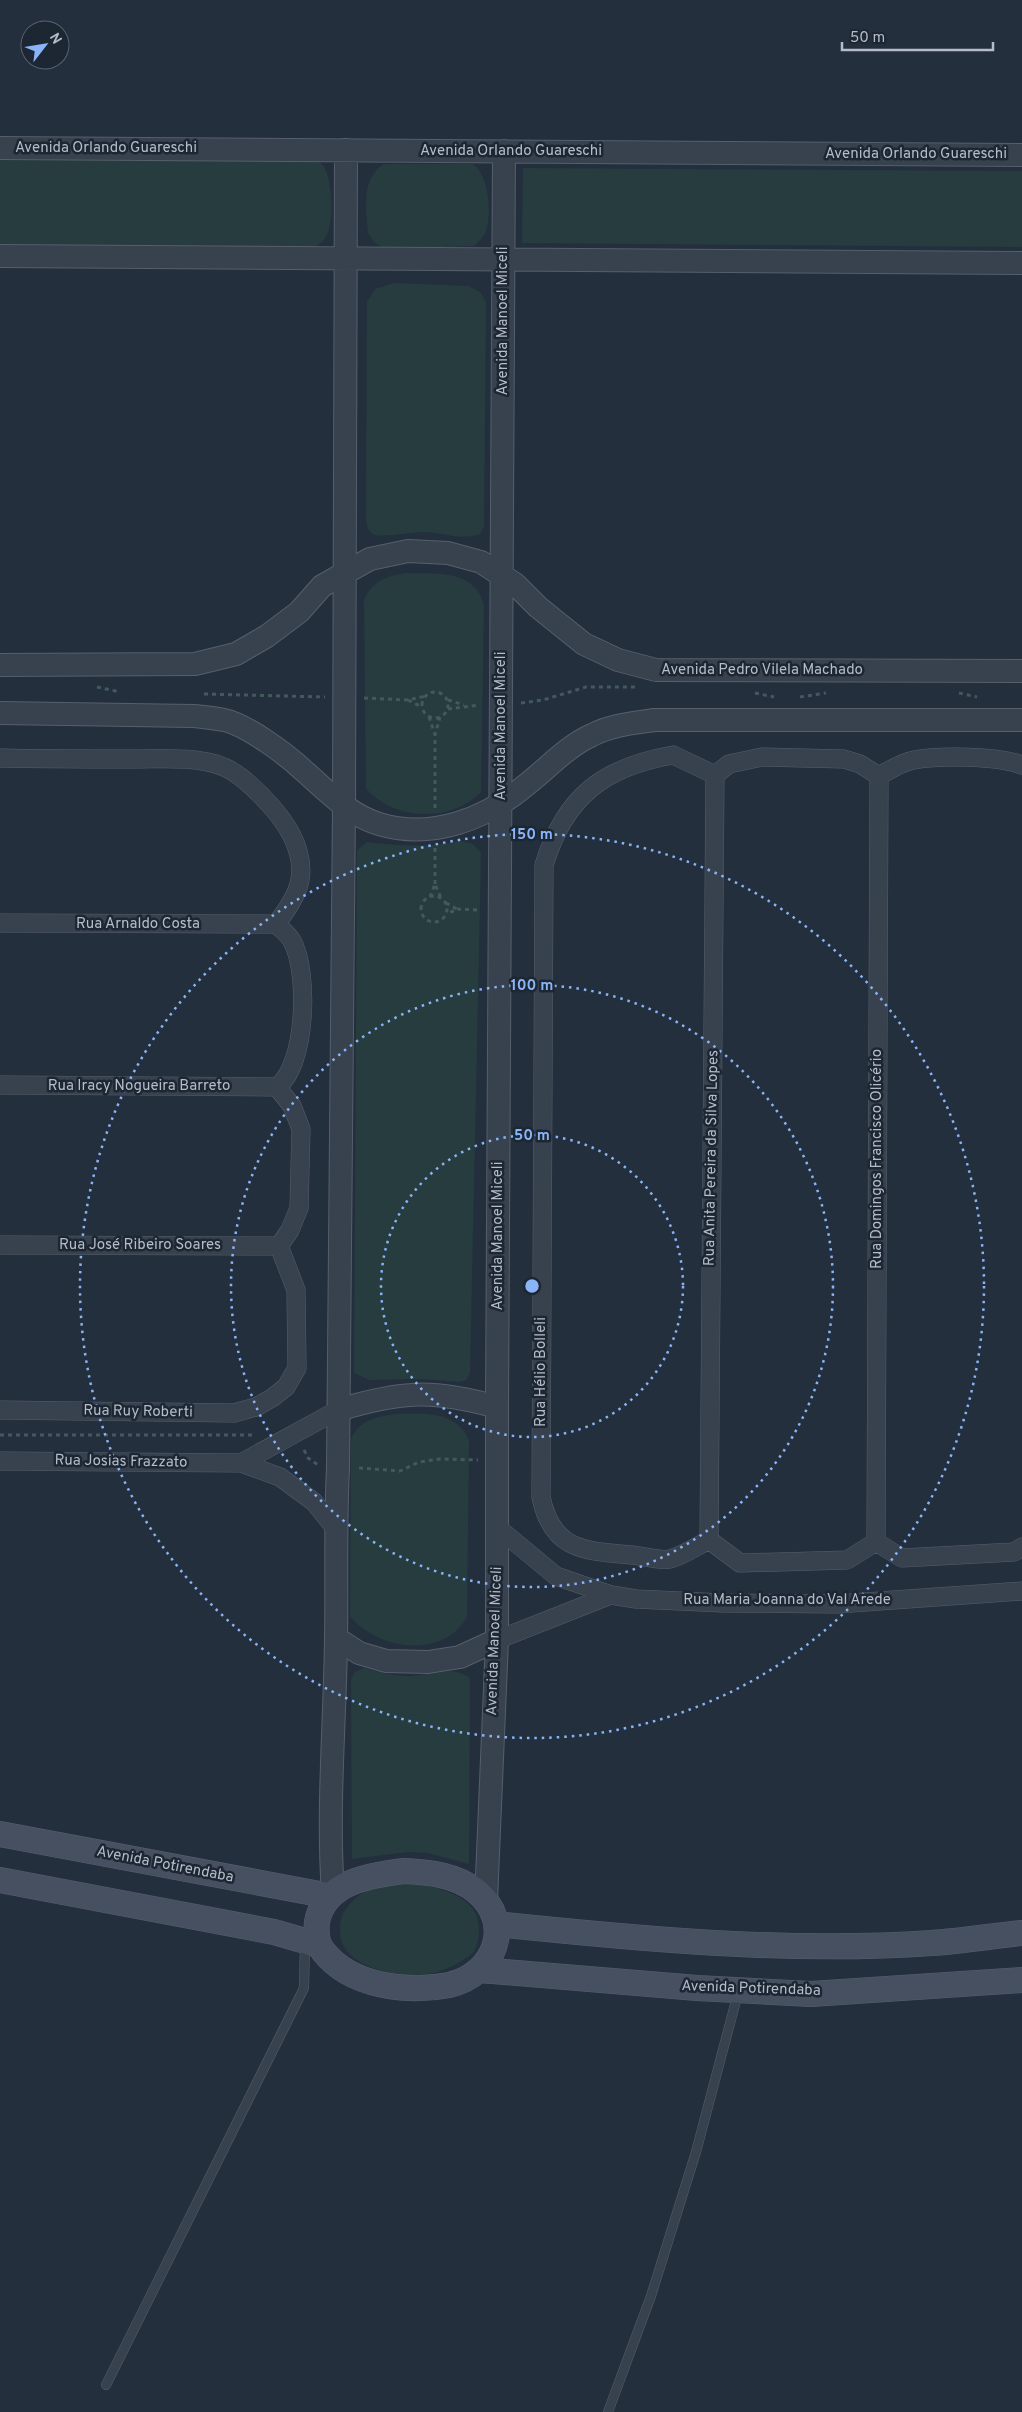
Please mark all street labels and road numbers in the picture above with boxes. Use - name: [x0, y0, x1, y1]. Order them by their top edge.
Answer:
- street label: Avenida Orlando Guareschi: [15, 139, 197, 158]
- street label: Avenida Orlando Guareschi: [420, 142, 602, 161]
- street label: Avenida Orlando Guareschi: [825, 145, 1007, 164]
- street label: Avenida Manoel Miceli: [494, 246, 513, 396]
- street label: Avenida Manoel Miceli: [492, 651, 511, 801]
- street label: Avenida Pedro Vilela Machado: [661, 661, 863, 680]
- street label: Rua Arnaldo Costa: [76, 915, 200, 934]
- street label: Rua Domingos Francisco Olicério: [868, 1049, 887, 1269]
- street label: Rua Anita Pereira da Silva Lopes: [701, 1050, 723, 1266]
- street label: Rua Iracy Nogueira Barreto: [48, 1077, 230, 1096]
- street label: Avenida Manoel Miceli: [489, 1161, 508, 1311]
- street label: Rua José Ribeiro Soares: [59, 1236, 221, 1255]
- street label: Rua Hélio Bolleli: [532, 1317, 551, 1427]
- street label: Rua Ruy Roberti: [83, 1402, 193, 1422]
- street label: Rua Josias Frazzato: [54, 1451, 188, 1473]
- street label: Avenida Manoel Miceli: [483, 1566, 507, 1716]
- street label: Rua Maria Joanna do Val Arede: [683, 1591, 891, 1610]
- street label: Avenida Potirendaba: [95, 1842, 235, 1888]
- street label: Avenida Potirendaba: [681, 1977, 821, 2001]

